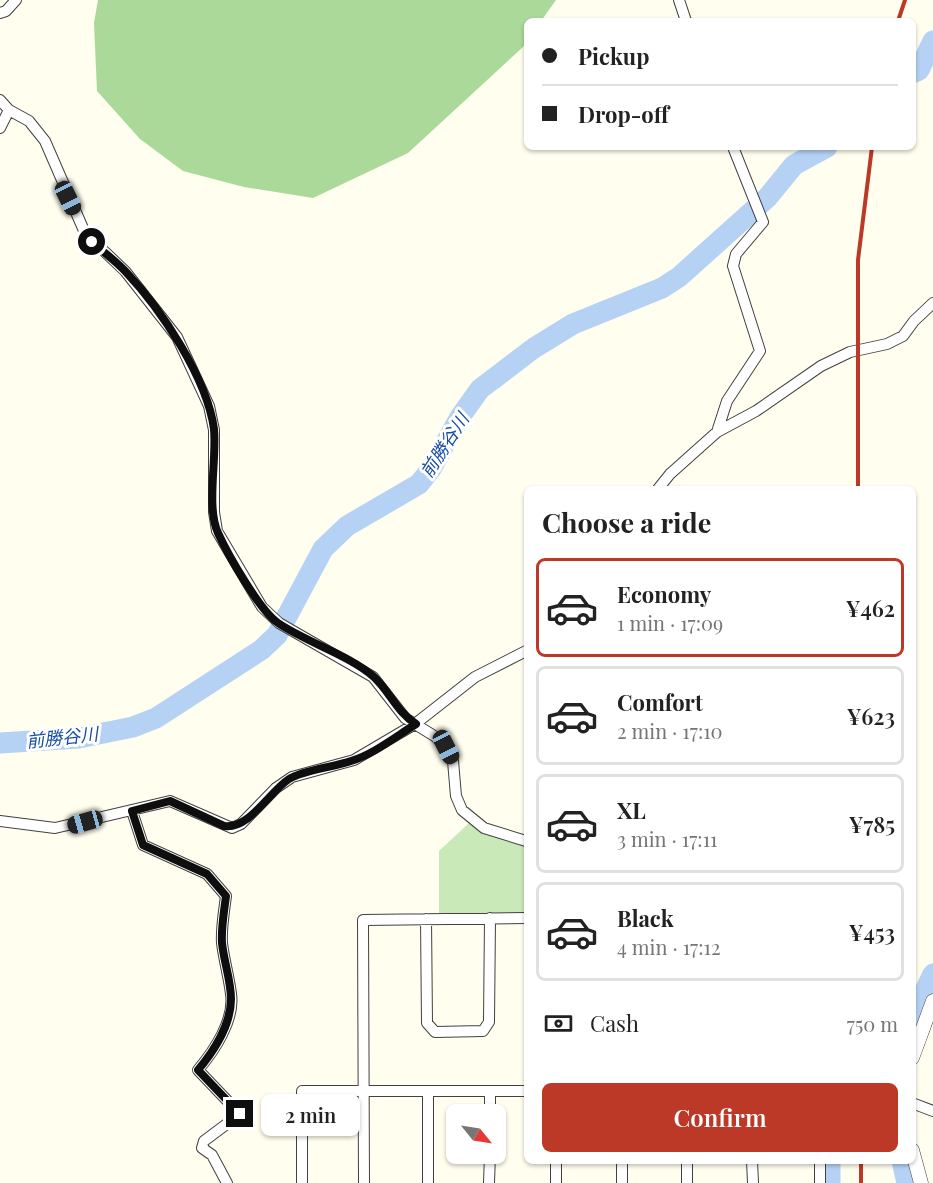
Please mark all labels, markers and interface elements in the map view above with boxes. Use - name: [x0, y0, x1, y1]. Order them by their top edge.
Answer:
- text: Pickup: [578, 41, 649, 71]
- text: Drop-off: [578, 99, 669, 129]
- car: [52, 178, 84, 218]
- route start: [78, 228, 105, 255]
- water label: 前勝谷川: [414, 407, 475, 482]
- text: Choose a ride: [542, 504, 711, 540]
- text: Economy: [617, 579, 711, 609]
- icon: car: [545, 581, 599, 635]
- text: ¥462: [846, 593, 895, 623]
- text: 1 min · 17:09: [617, 609, 723, 636]
- text: Comfort: [617, 687, 703, 717]
- icon: car: [545, 689, 599, 743]
- text: ¥623: [847, 701, 895, 731]
- text: 2 min · 17:10: [617, 717, 723, 744]
- water label: 前勝谷川: [25, 721, 101, 753]
- car: [430, 727, 462, 767]
- text: XL: [617, 795, 646, 825]
- icon: car: [545, 797, 599, 851]
- car: [65, 808, 105, 836]
- text: ¥785: [849, 809, 895, 839]
- text: 3 min · 17:11: [617, 825, 717, 852]
- text: Black: [617, 903, 674, 933]
- icon: car: [545, 905, 599, 959]
- text: ¥453: [849, 917, 895, 947]
- text: 4 min · 17:12: [617, 933, 720, 960]
- icon: cash: [542, 1007, 575, 1040]
- text: Cash: [590, 1008, 639, 1038]
- text: 750 m: [847, 1010, 898, 1037]
- button: Confirm: [542, 1083, 898, 1152]
- callout: 2 min: [261, 1093, 360, 1135]
- route end: [226, 1100, 253, 1127]
- text: 2 min: [285, 1101, 336, 1128]
- north arrow: [446, 1104, 506, 1164]
- map controls: [446, 1104, 506, 1164]

